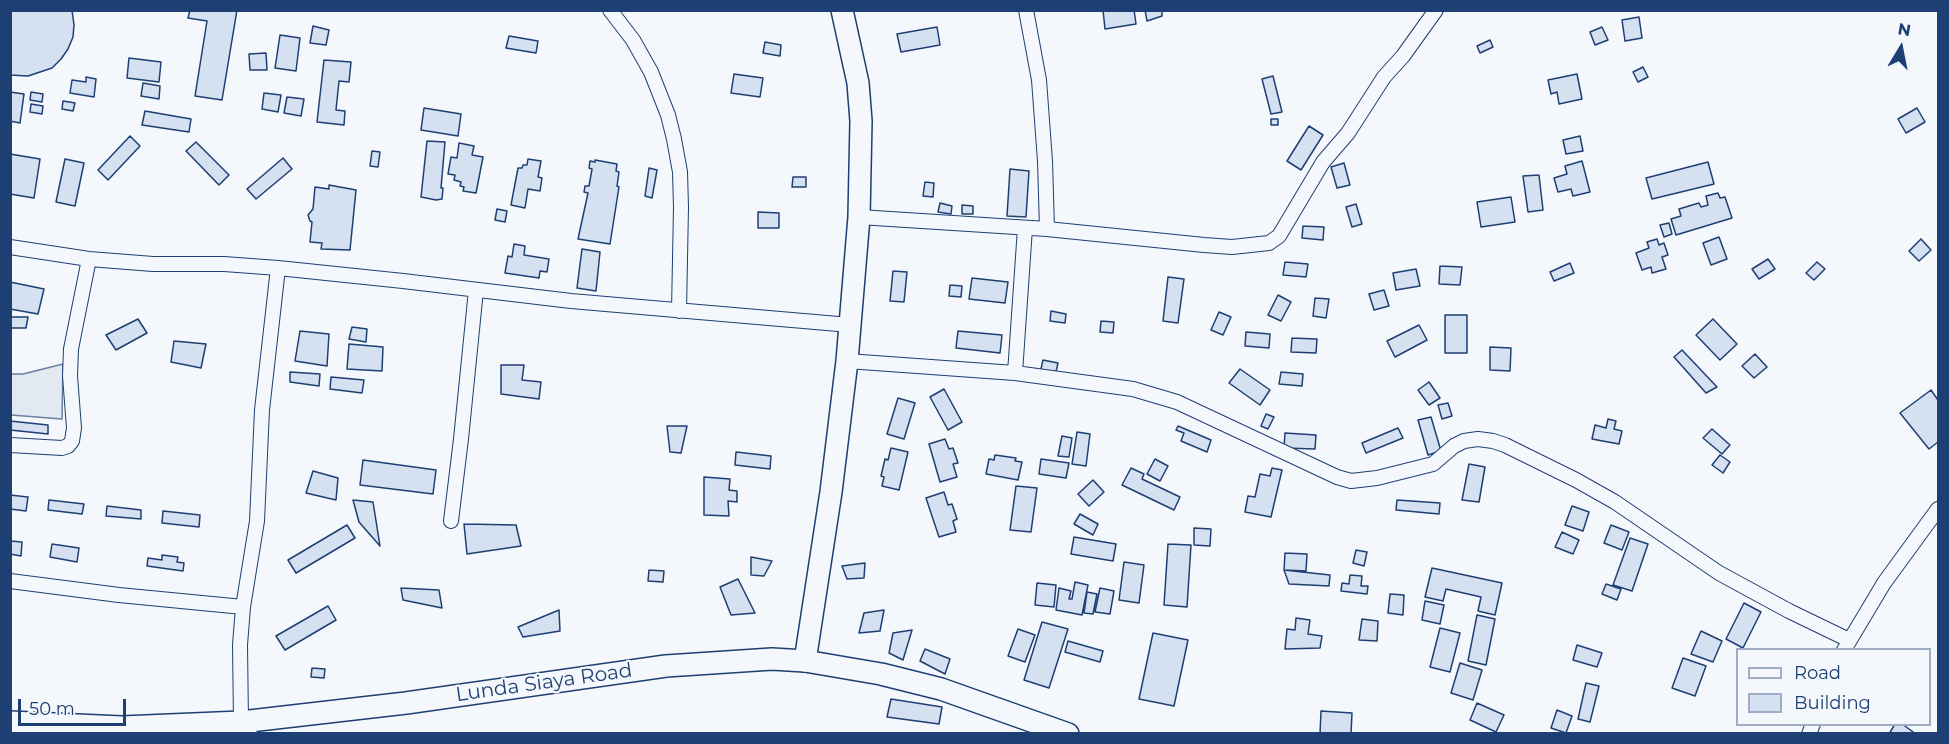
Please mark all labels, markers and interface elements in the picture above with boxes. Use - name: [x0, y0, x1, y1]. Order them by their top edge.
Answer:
- north arrow: [1871, 18, 1931, 78]
- text: N: [1896, 19, 1912, 40]
- legend: [1736, 648, 1931, 726]
- street label: Lunda Siaya Road: [454, 659, 634, 707]
- text: Road: [1794, 662, 1841, 684]
- scale bar: [21, 687, 129, 725]
- text: Building: [1794, 692, 1871, 714]
- text: 50 m: [29, 698, 75, 720]

